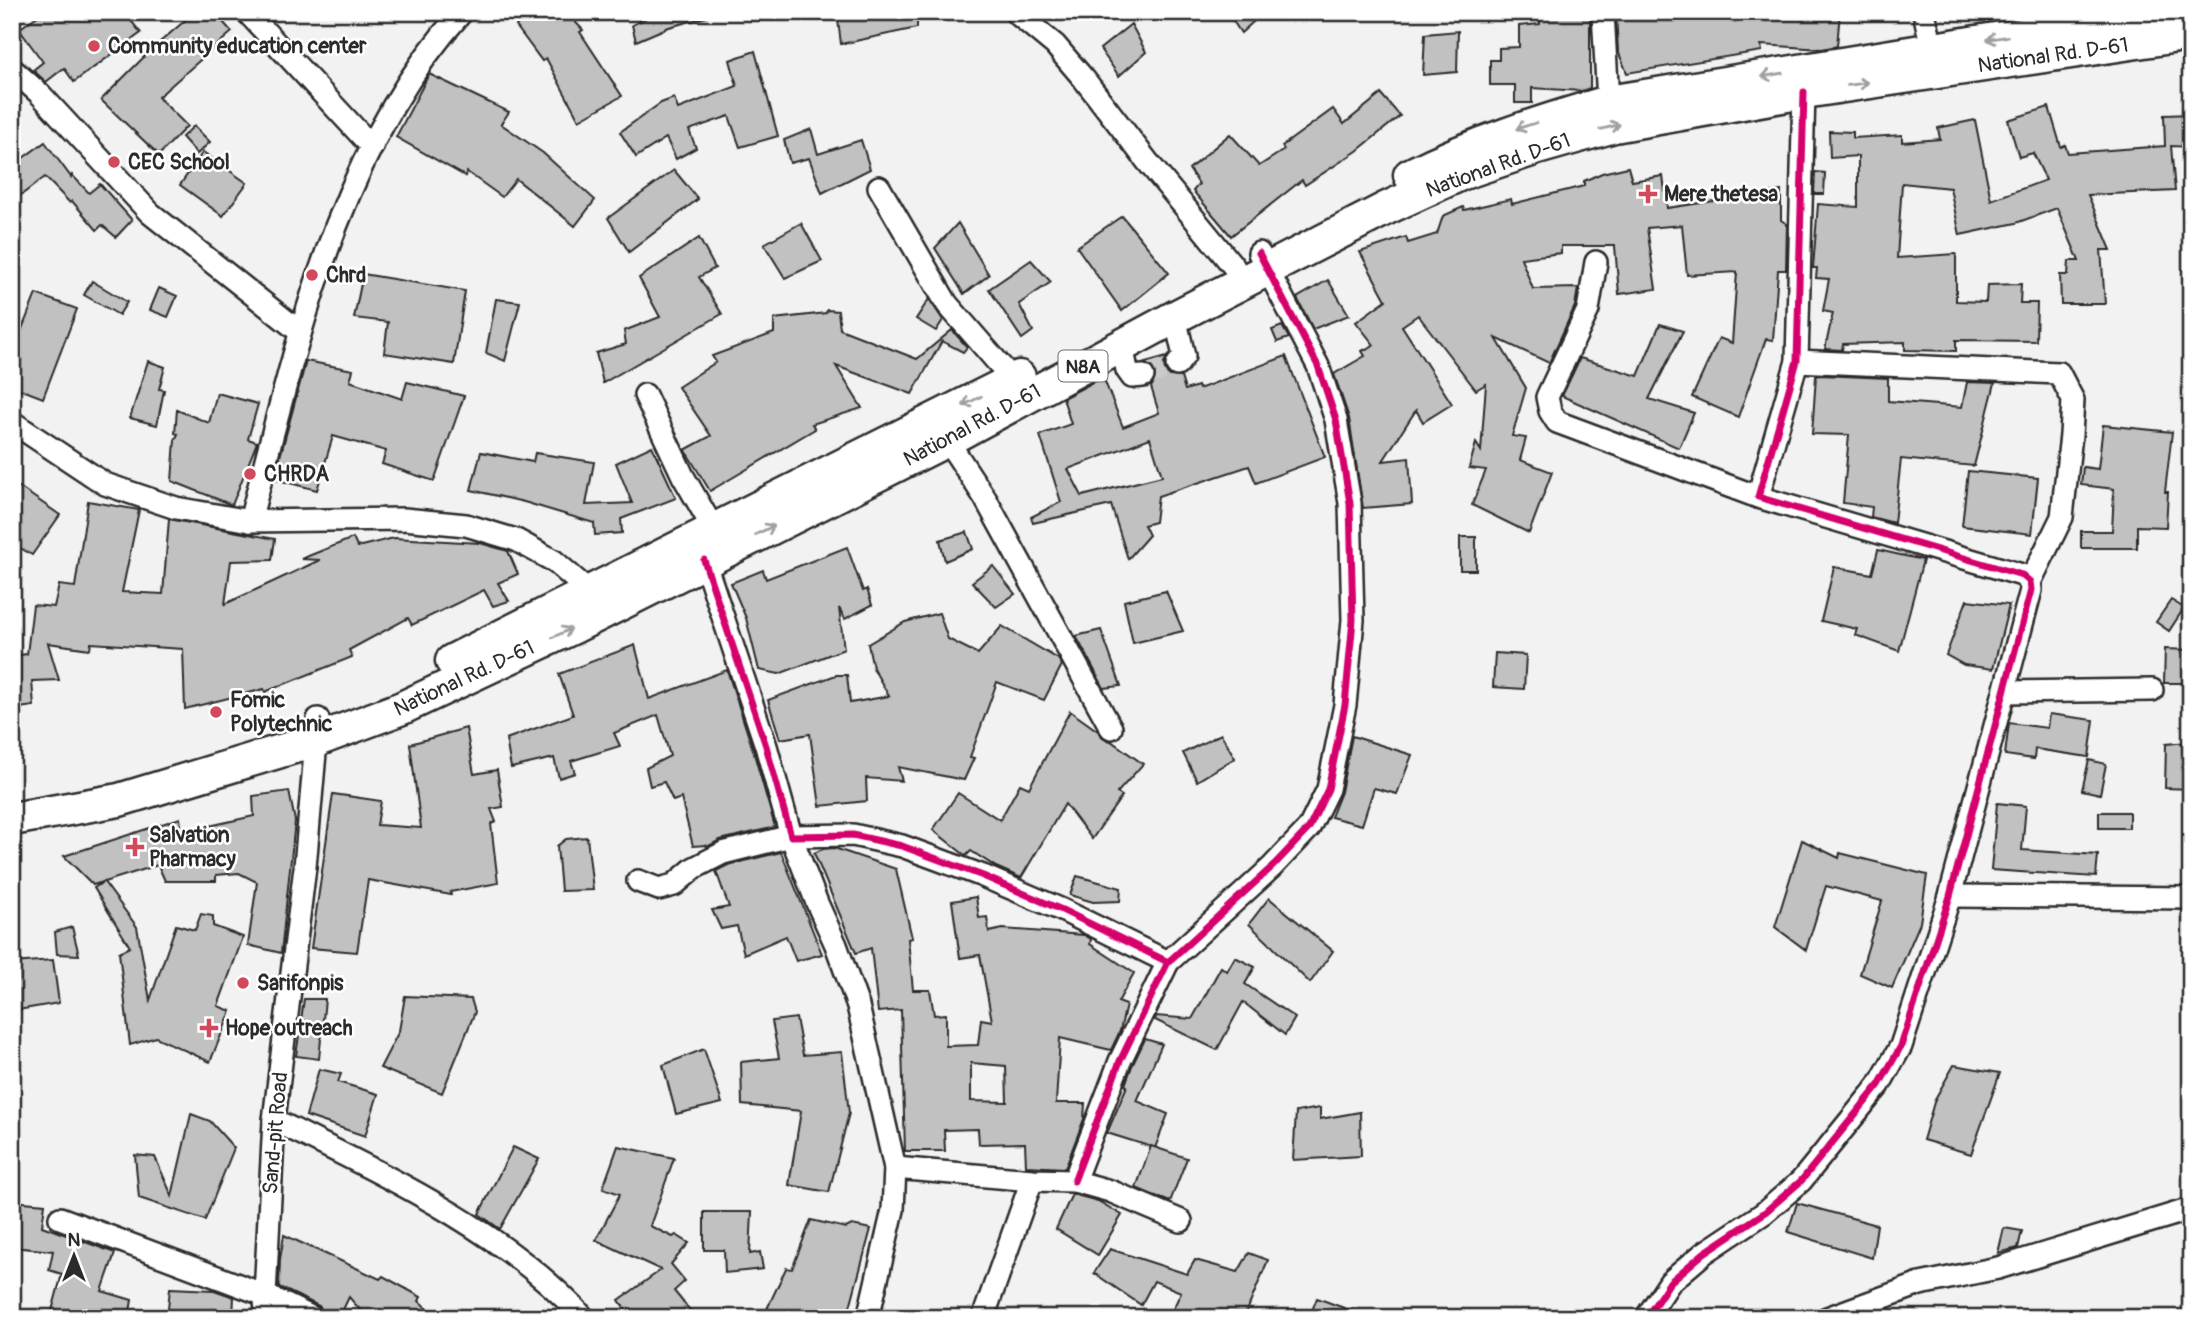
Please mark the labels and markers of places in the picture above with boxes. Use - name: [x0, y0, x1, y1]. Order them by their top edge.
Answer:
- place label: Community education center: [108, 33, 367, 60]
- marker: Community education center: [86, 38, 102, 54]
- place label: CEC School: [128, 149, 230, 176]
- marker: CEC School: [106, 154, 122, 170]
- place label: Mere thetesa: [1664, 181, 1778, 208]
- marker: Mere thetesa: [1638, 184, 1658, 204]
- place label: Chrd: [326, 262, 366, 289]
- marker: Chrd: [304, 267, 320, 283]
- place label: CHRDA: [264, 461, 330, 488]
- marker: CHRDA: [242, 466, 258, 482]
- place label: Fomic Polytechnic: [230, 687, 333, 738]
- marker: Fomic Polytechnic: [208, 704, 224, 720]
- place label: Salvation Pharmacy: [149, 822, 236, 873]
- marker: Salvation Pharmacy: [127, 839, 143, 855]
- place label: Sarifonpis: [257, 970, 344, 997]
- marker: Sarifonpis: [235, 975, 251, 991]
- place label: Hope outreach: [225, 1015, 353, 1042]
- marker: Hope outreach: [199, 1018, 219, 1038]

